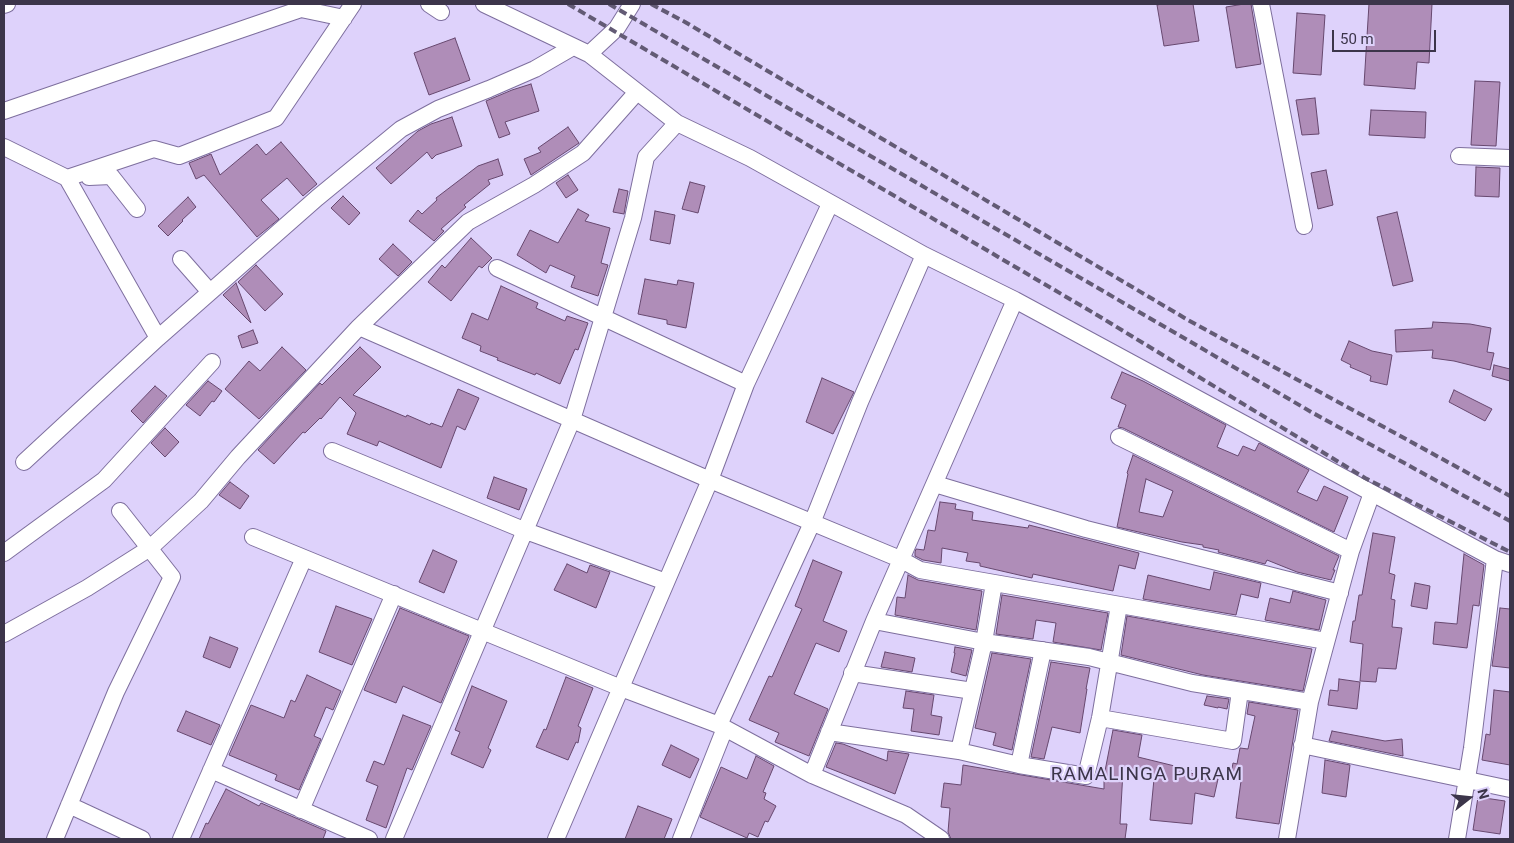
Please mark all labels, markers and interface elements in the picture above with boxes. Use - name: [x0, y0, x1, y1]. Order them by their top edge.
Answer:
- scale bar: [1334, 20, 1438, 52]
- text: 50 m: [1340, 30, 1374, 48]
- district label: RAMALINGA PURAM: [1049, 764, 1245, 786]
- north arrow: [1444, 773, 1494, 823]
- text: N: [1474, 787, 1492, 801]

